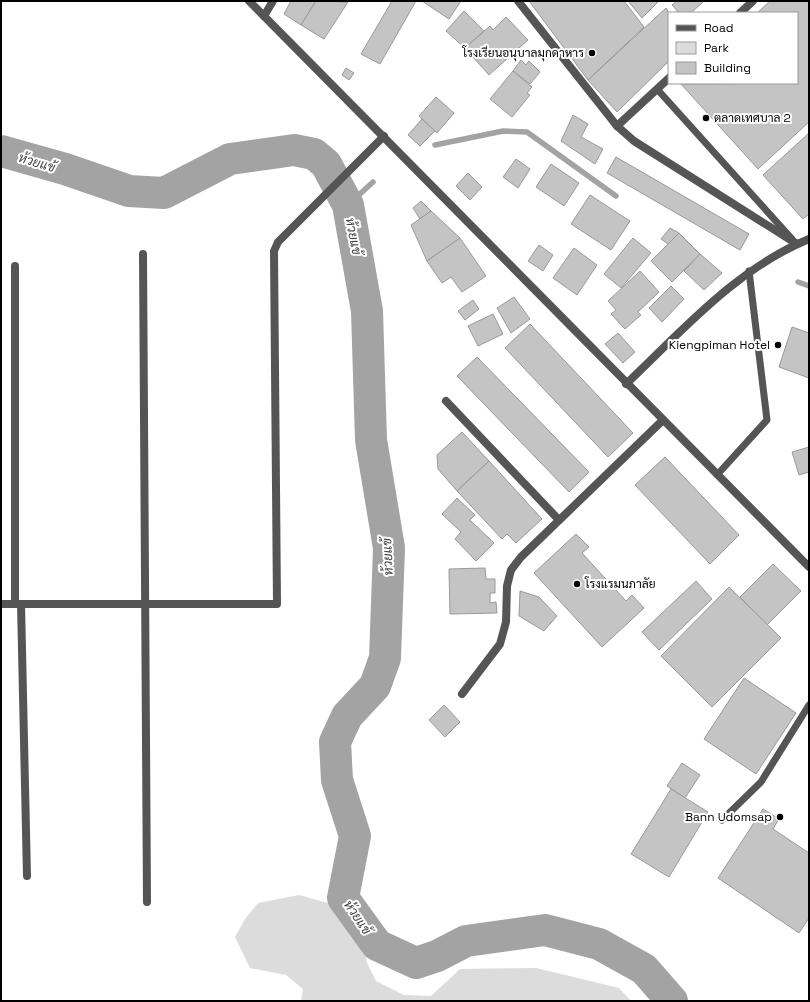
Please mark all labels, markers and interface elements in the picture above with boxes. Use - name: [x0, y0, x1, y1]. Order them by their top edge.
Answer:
- legend: [668, 12, 798, 84]
- text: Road: [704, 20, 733, 36]
- text: Park: [704, 40, 729, 56]
- place label: โรงเรียนอนุบาลมุกดาหาร: [461, 45, 584, 62]
- marker: โรงเรียนอนุบาลมุกดาหาร: [587, 48, 597, 58]
- text: Building: [704, 60, 751, 76]
- place label: ตลาดเทศบาล 2: [714, 110, 791, 126]
- marker: ตลาดเทศบาล 2: [701, 113, 711, 123]
- water label: ห้วยแข้: [16, 149, 59, 177]
- water label: ห้วยแข้: [342, 216, 366, 258]
- place label: Kiengpiman Hotel: [669, 337, 770, 353]
- marker: Kiengpiman Hotel: [773, 340, 783, 350]
- water label: ห้วยแข้: [378, 536, 397, 576]
- place label: โรงแรมนภาลัย: [584, 576, 656, 592]
- marker: โรงแรมนภาลัย: [572, 579, 582, 589]
- place label: Bann Udomsap: [685, 809, 772, 825]
- marker: Bann Udomsap: [775, 812, 785, 822]
- water label: ห้วยแข้: [340, 897, 376, 939]

